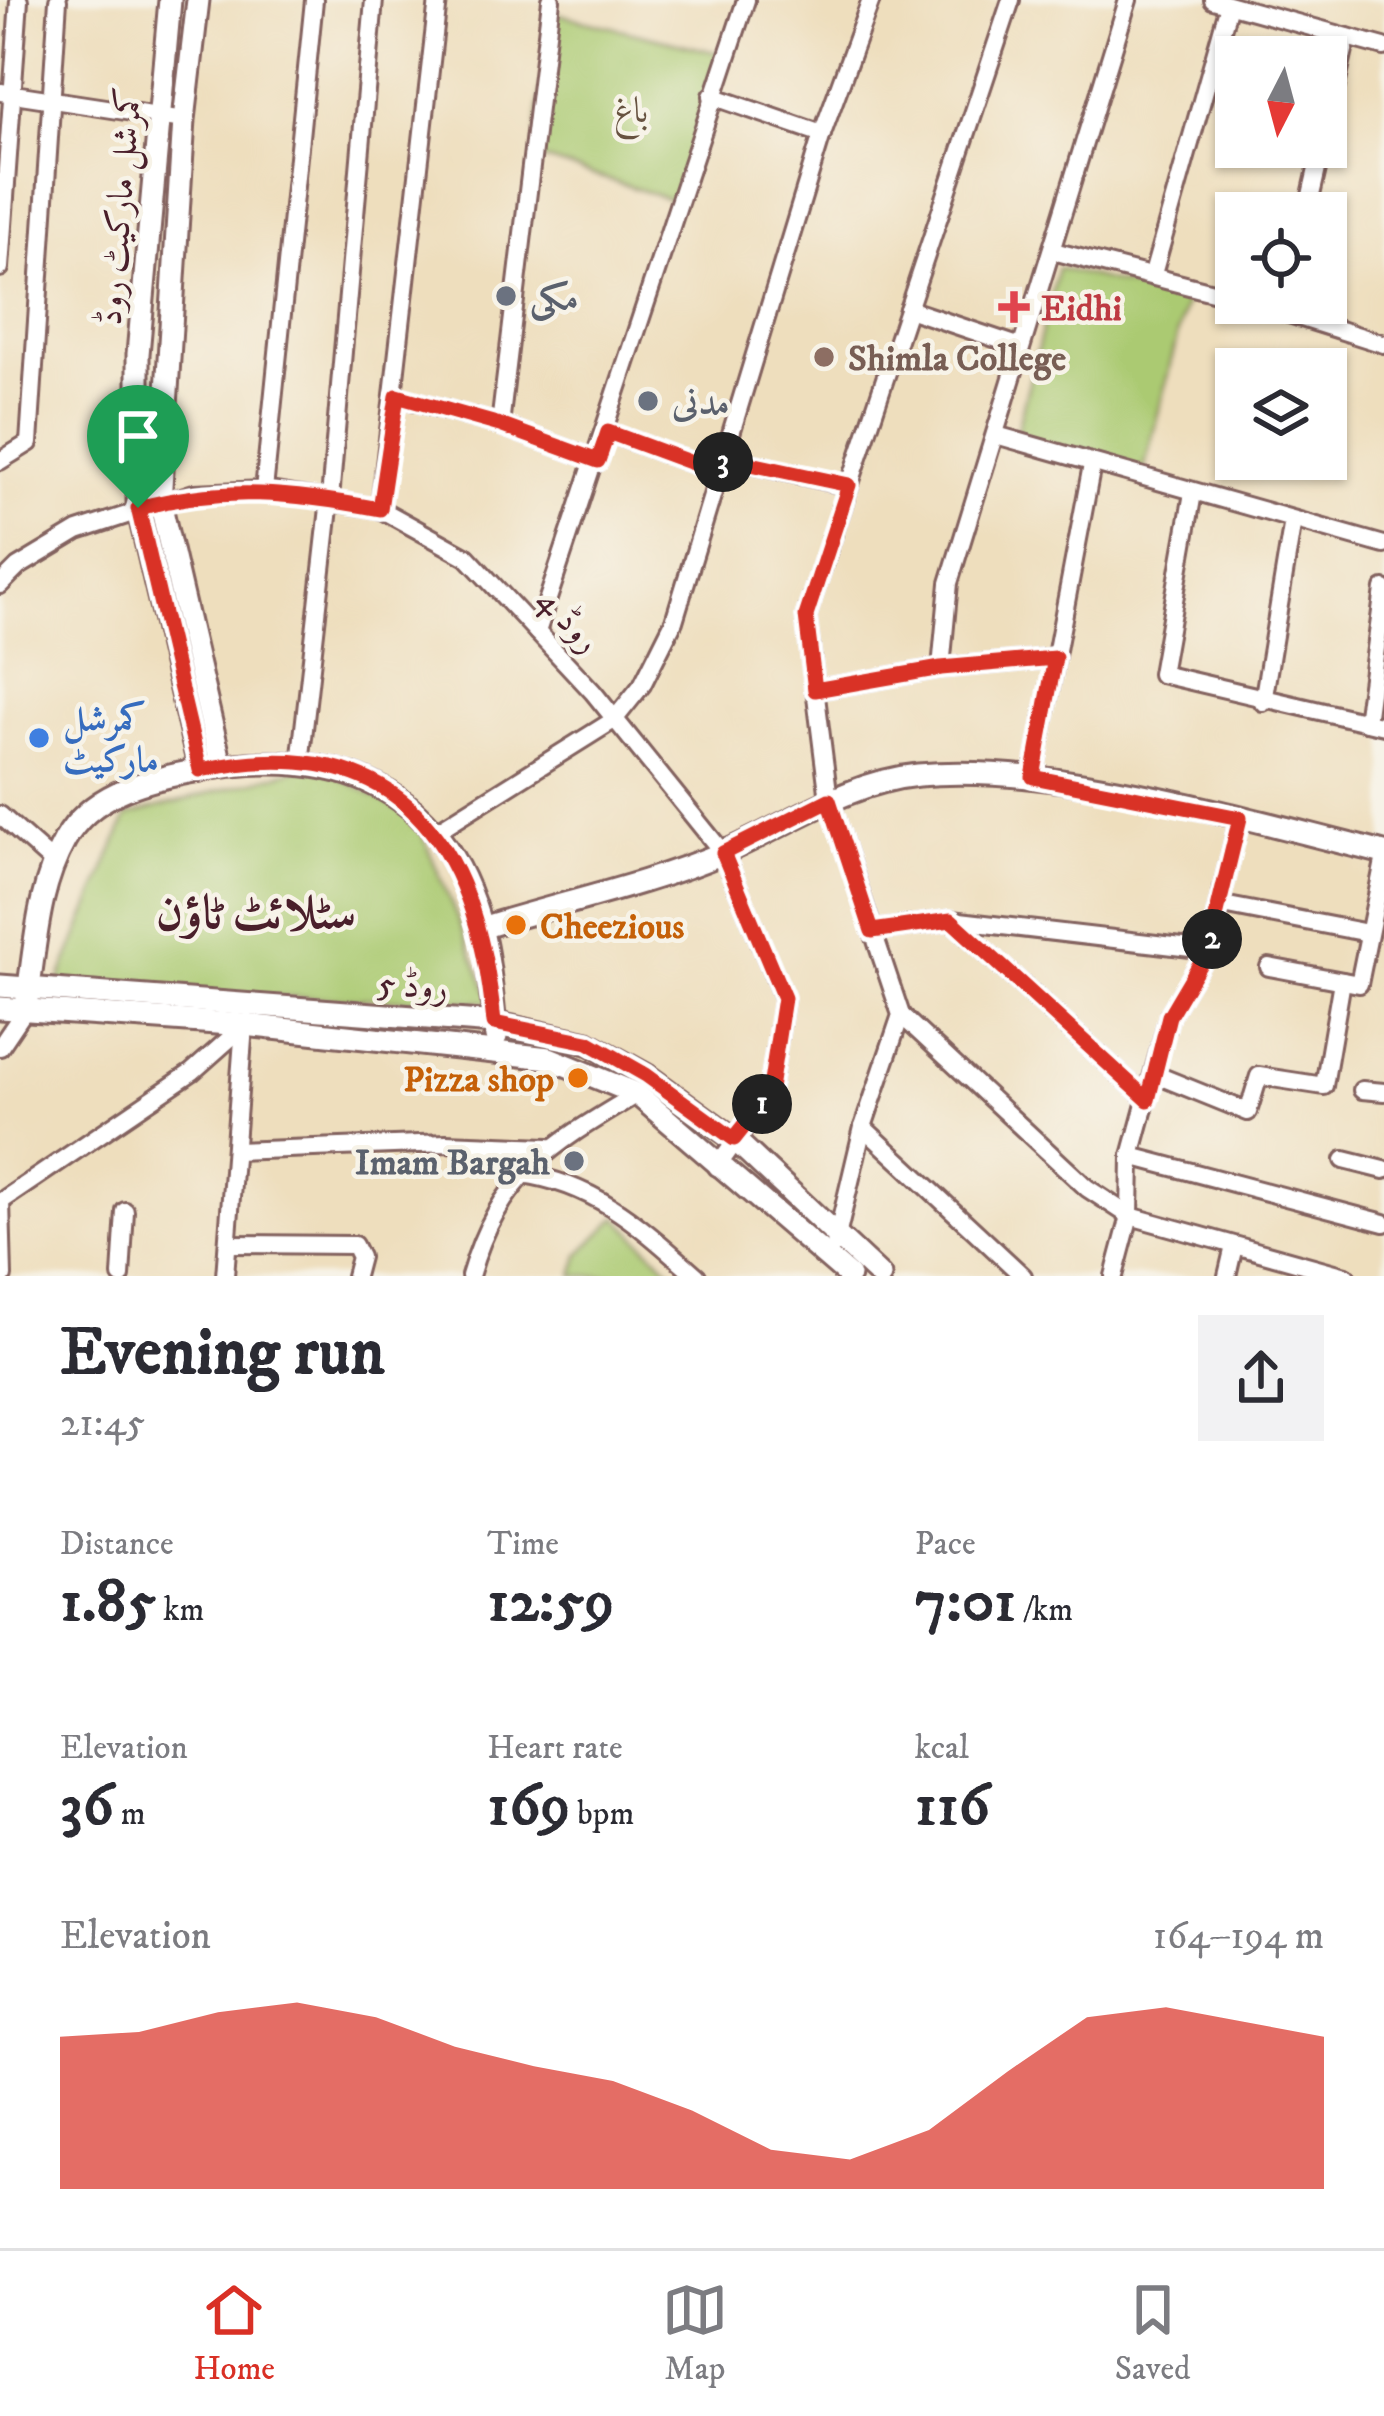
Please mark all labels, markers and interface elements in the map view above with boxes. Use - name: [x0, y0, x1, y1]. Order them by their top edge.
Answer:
- north arrow: [1215, 36, 1347, 168]
- map controls: [1215, 36, 1347, 480]
- street label: کمرشل مارکیٹ روڈ: [88, 85, 154, 327]
- park label: باغ: [614, 89, 648, 140]
- button: locate: [1215, 192, 1347, 324]
- place label: مکی: [530, 276, 579, 321]
- marker: مکی: [493, 283, 519, 309]
- place label: Eidhi: [1041, 287, 1122, 332]
- marker: Eidhi: [998, 291, 1030, 323]
- place label: Shimla College: [848, 337, 1066, 382]
- marker: Shimla College: [811, 344, 837, 370]
- button: layers: [1215, 348, 1347, 480]
- place label: مدنی: [671, 381, 729, 426]
- pin: [87, 385, 189, 508]
- marker: مدنی: [635, 388, 661, 414]
- icon: arrive: [105, 403, 171, 469]
- pin: 3: [693, 432, 753, 492]
- text: 3: [717, 441, 729, 482]
- street label: روڈ 4: [527, 579, 610, 663]
- place label: کمرشل مارکیٹ: [63, 697, 159, 783]
- marker: کمرشل مارکیٹ: [26, 725, 52, 751]
- district label: سٹلائٹ ٹاؤن: [156, 884, 356, 944]
- place label: Cheezious: [540, 905, 684, 950]
- pin: 2: [1182, 909, 1242, 969]
- marker: Cheezious: [503, 912, 529, 938]
- text: 2: [1204, 918, 1220, 959]
- street label: روڈ 5: [376, 962, 450, 1011]
- place label: Pizza shop: [403, 1058, 554, 1103]
- marker: Pizza shop: [565, 1065, 591, 1091]
- pin: 1: [732, 1074, 792, 1134]
- text: 1: [756, 1083, 768, 1124]
- place label: Imam Bargah: [355, 1141, 550, 1186]
- marker: Imam Bargah: [561, 1148, 587, 1174]
- text: Evening run: [60, 1313, 385, 1395]
- button: share: [1198, 1315, 1324, 1441]
- text: 21:45: [60, 1399, 145, 1448]
- text: Distance: [60, 1524, 174, 1565]
- text: Time: [487, 1524, 559, 1565]
- text: Pace: [915, 1524, 976, 1565]
- text: 1.85: [60, 1565, 156, 1640]
- text: 12:59: [487, 1565, 614, 1640]
- text: 7:01: [915, 1565, 1016, 1640]
- text: km: [156, 1590, 204, 1631]
- text: /km: [1016, 1590, 1073, 1631]
- text: Elevation: [60, 1728, 188, 1769]
- text: Heart rate: [487, 1728, 623, 1769]
- text: kcal: [915, 1728, 969, 1769]
- text: 36: [60, 1769, 114, 1844]
- text: 169: [487, 1769, 570, 1844]
- text: 116: [915, 1769, 990, 1844]
- text: m: [114, 1794, 146, 1835]
- text: bpm: [570, 1794, 634, 1835]
- text: Elevation: [60, 1912, 211, 1961]
- text: 164–194 m: [1153, 1912, 1324, 1961]
- tab: Home: [193, 2277, 275, 2390]
- tab: Map: [662, 2277, 728, 2390]
- tab: Saved: [1115, 2277, 1191, 2390]

